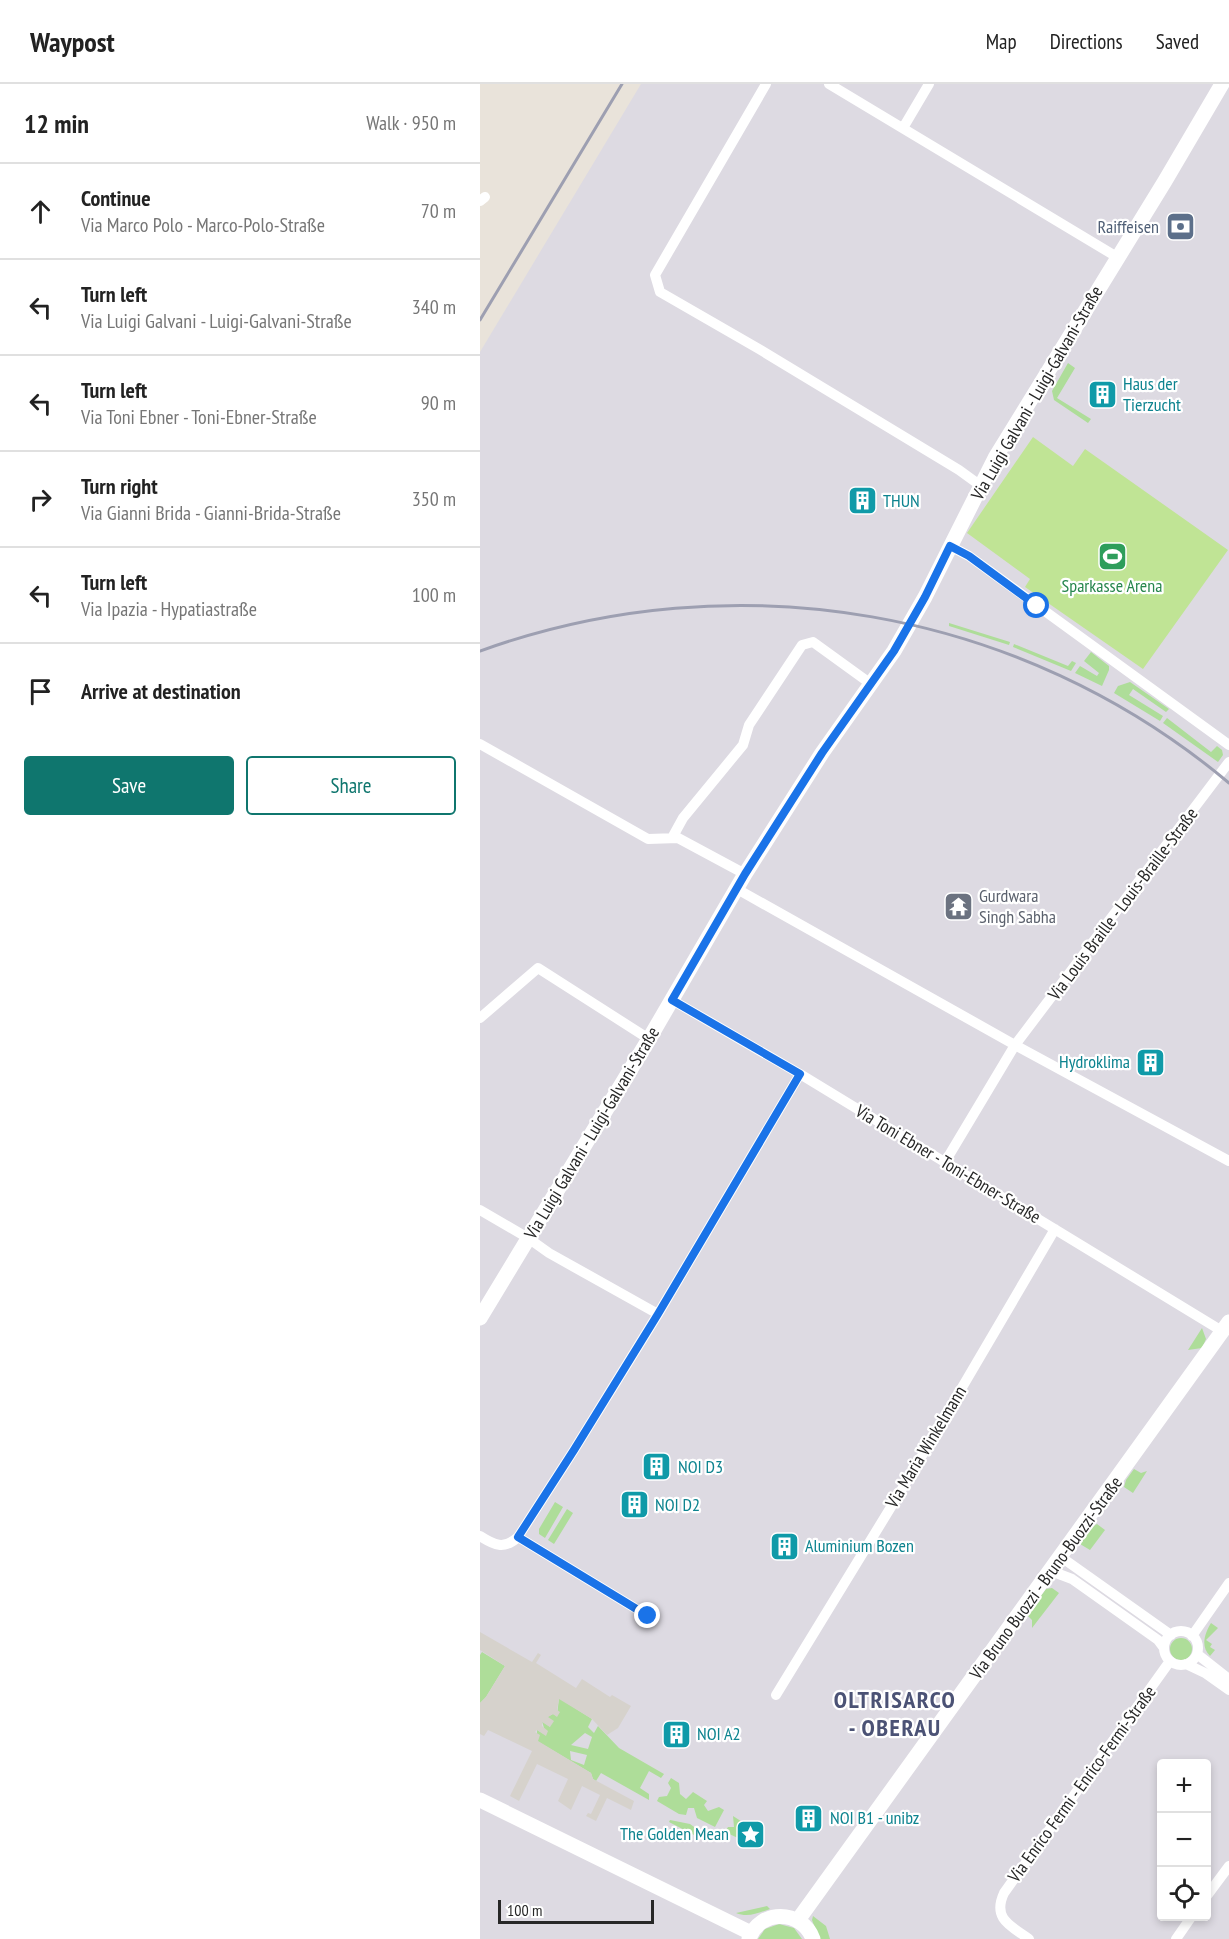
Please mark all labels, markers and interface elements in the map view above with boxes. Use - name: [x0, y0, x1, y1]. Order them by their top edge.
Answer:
- text: Waypost: [30, 23, 115, 60]
- text: Map: [986, 28, 1017, 55]
- text: Directions: [1050, 28, 1123, 55]
- text: Saved: [1156, 28, 1199, 55]
- text: 12 min: [24, 107, 89, 140]
- text: Walk · 950 m: [366, 110, 456, 136]
- text: Continue: [81, 184, 151, 212]
- icon: ahead: [24, 195, 57, 228]
- text: 70 m: [421, 198, 456, 224]
- bank icon: Raiffeisen: [1164, 211, 1196, 243]
- text: Via Marco Polo - Marco-Polo-Straße: [81, 212, 325, 238]
- place label: Raiffeisen: [1097, 215, 1159, 238]
- text: Turn left: [81, 280, 147, 308]
- street label: Via Luigi Galvani - Luigi-Galvani-Straße: [965, 281, 1107, 505]
- icon: left: [24, 291, 57, 324]
- text: 340 m: [412, 294, 456, 320]
- text: Via Luigi Galvani - Luigi-Galvani-Straße: [81, 308, 352, 334]
- place label: Haus der Tierzucht: [1123, 372, 1181, 416]
- text: Turn left: [81, 376, 147, 404]
- building icon: Haus der Tierzucht: [1086, 378, 1118, 410]
- icon: left: [24, 387, 57, 420]
- text: 90 m: [421, 390, 456, 416]
- text: Via Toni Ebner - Toni-Ebner-Straße: [81, 404, 317, 430]
- text: Turn right: [81, 472, 158, 500]
- icon: right: [24, 483, 57, 516]
- building icon: THUN: [846, 485, 878, 517]
- text: 350 m: [412, 486, 456, 512]
- place label: THUN: [883, 489, 920, 512]
- text: Via Gianni Brida - Gianni-Brida-Straße: [81, 500, 341, 526]
- sports icon: Sparkasse Arena: [1096, 541, 1128, 573]
- text: Turn left: [81, 568, 147, 596]
- place label: Sparkasse Arena: [1062, 574, 1162, 597]
- icon: left: [24, 579, 57, 612]
- text: 100 m: [412, 582, 456, 608]
- route start: [1023, 592, 1049, 618]
- text: Via Ipazia - Hypatiastraße: [81, 596, 257, 622]
- icon: arrive: [24, 675, 57, 708]
- text: Arrive at destination: [81, 677, 241, 705]
- button: Save: [24, 756, 234, 815]
- button: Share: [246, 756, 456, 815]
- street label: Via Louis Braille - Louis-Braille-Straße: [1042, 803, 1203, 1005]
- place label: Gurdwara Singh Sabha: [979, 884, 1056, 928]
- temple icon: Gurdwara Singh Sabha: [942, 890, 974, 922]
- street label: Via Luigi Galvani - Luigi-Galvani-Straße: [518, 1022, 664, 1244]
- building icon: Hydroklima: [1135, 1046, 1167, 1078]
- place label: Hydroklima: [1059, 1050, 1130, 1073]
- street label: Via Toni Ebner - Toni-Ebner-Straße: [850, 1099, 1045, 1228]
- street label: Via Maria Winkelmann: [880, 1381, 971, 1513]
- building icon: NOI D3: [641, 1451, 673, 1483]
- place label: NOI D3: [678, 1455, 723, 1478]
- street label: Via Bruno Buozzi - Bruno-Buozzi-Straße: [964, 1472, 1127, 1684]
- building icon: NOI D2: [618, 1489, 650, 1521]
- place label: NOI D2: [655, 1493, 700, 1516]
- building icon: Aluminium Bozen: [768, 1530, 800, 1562]
- place label: Aluminium Bozen: [805, 1534, 914, 1557]
- route end: [634, 1602, 660, 1628]
- street label: Via Enrico Fermi - Enrico-Fermi-Straße: [1002, 1681, 1161, 1887]
- district label: OLTRISARCO - OBERAU: [834, 1684, 956, 1743]
- building icon: NOI A2: [660, 1718, 692, 1750]
- place label: NOI A2: [697, 1722, 741, 1745]
- map controls: [1157, 1759, 1211, 1921]
- button: +: [1157, 1759, 1211, 1813]
- building icon: NOI B1 - unibz: [793, 1802, 825, 1834]
- place label: NOI B1 - unibz: [830, 1806, 919, 1829]
- button: −: [1157, 1813, 1211, 1867]
- place icon: The Golden Mean: [734, 1818, 766, 1850]
- place label: The Golden Mean: [620, 1822, 729, 1845]
- button: locate: [1157, 1867, 1211, 1921]
- scale bar: [498, 1897, 654, 1924]
- text: 100 m: [507, 1900, 542, 1920]

